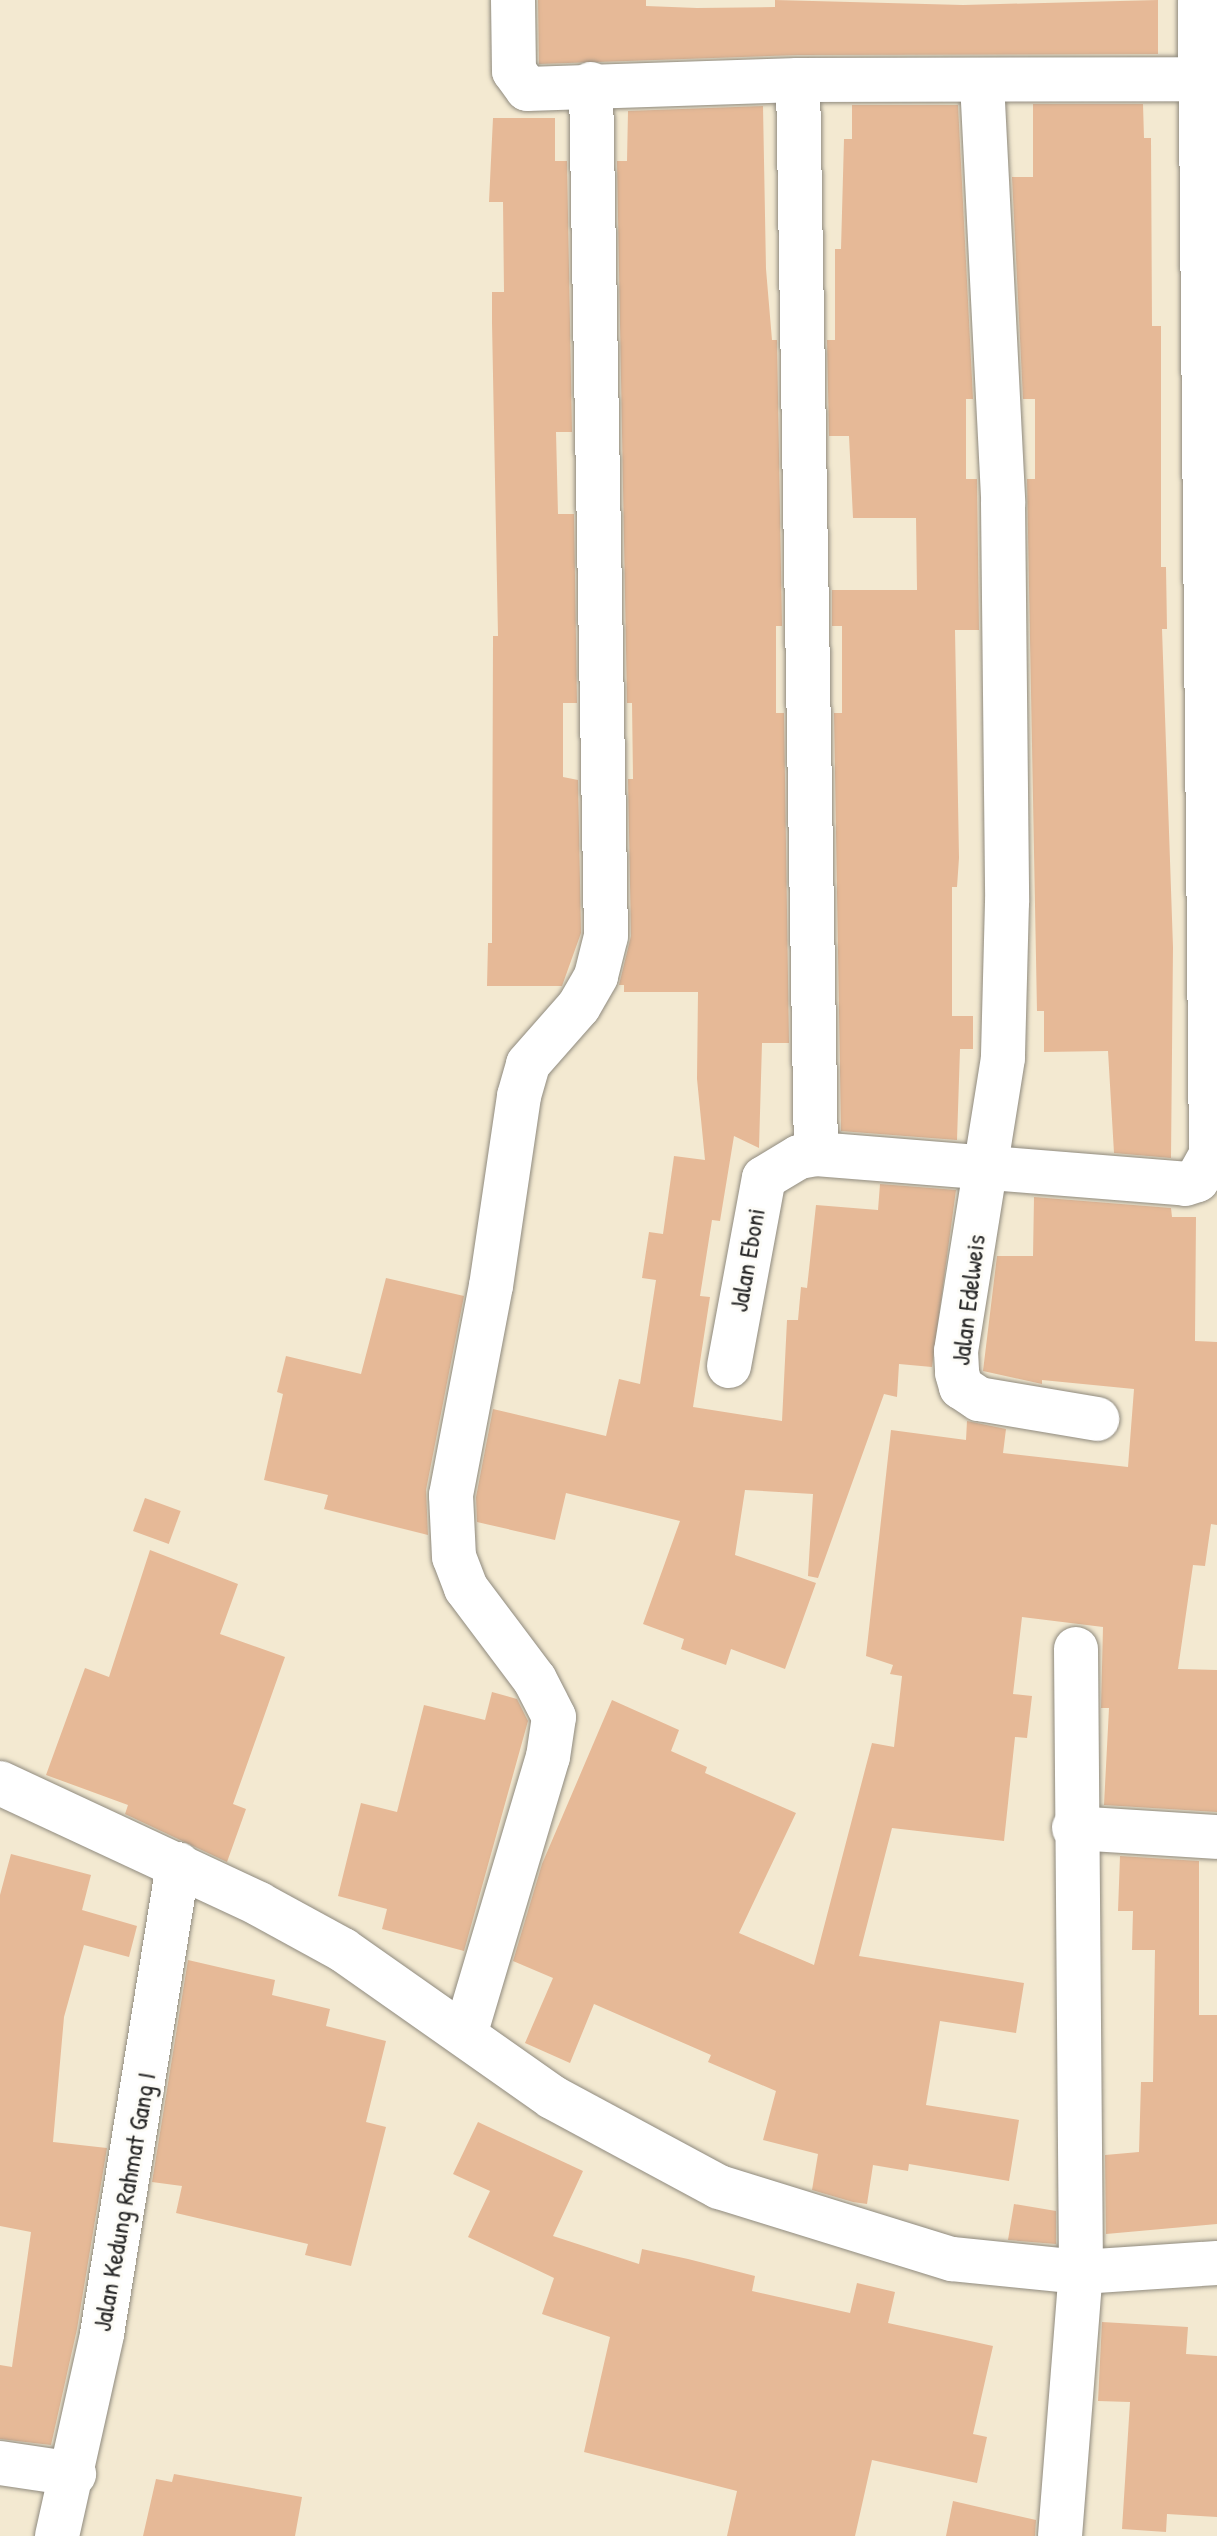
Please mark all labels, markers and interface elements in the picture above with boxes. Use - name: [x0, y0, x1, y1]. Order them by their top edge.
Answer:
- street label: Jalan Eboni: [723, 1206, 771, 1314]
- street label: Jalan Edelweis: [944, 1233, 992, 1367]
- street label: Jalan Kedung Rahmat Gang I: [86, 2070, 162, 2334]

